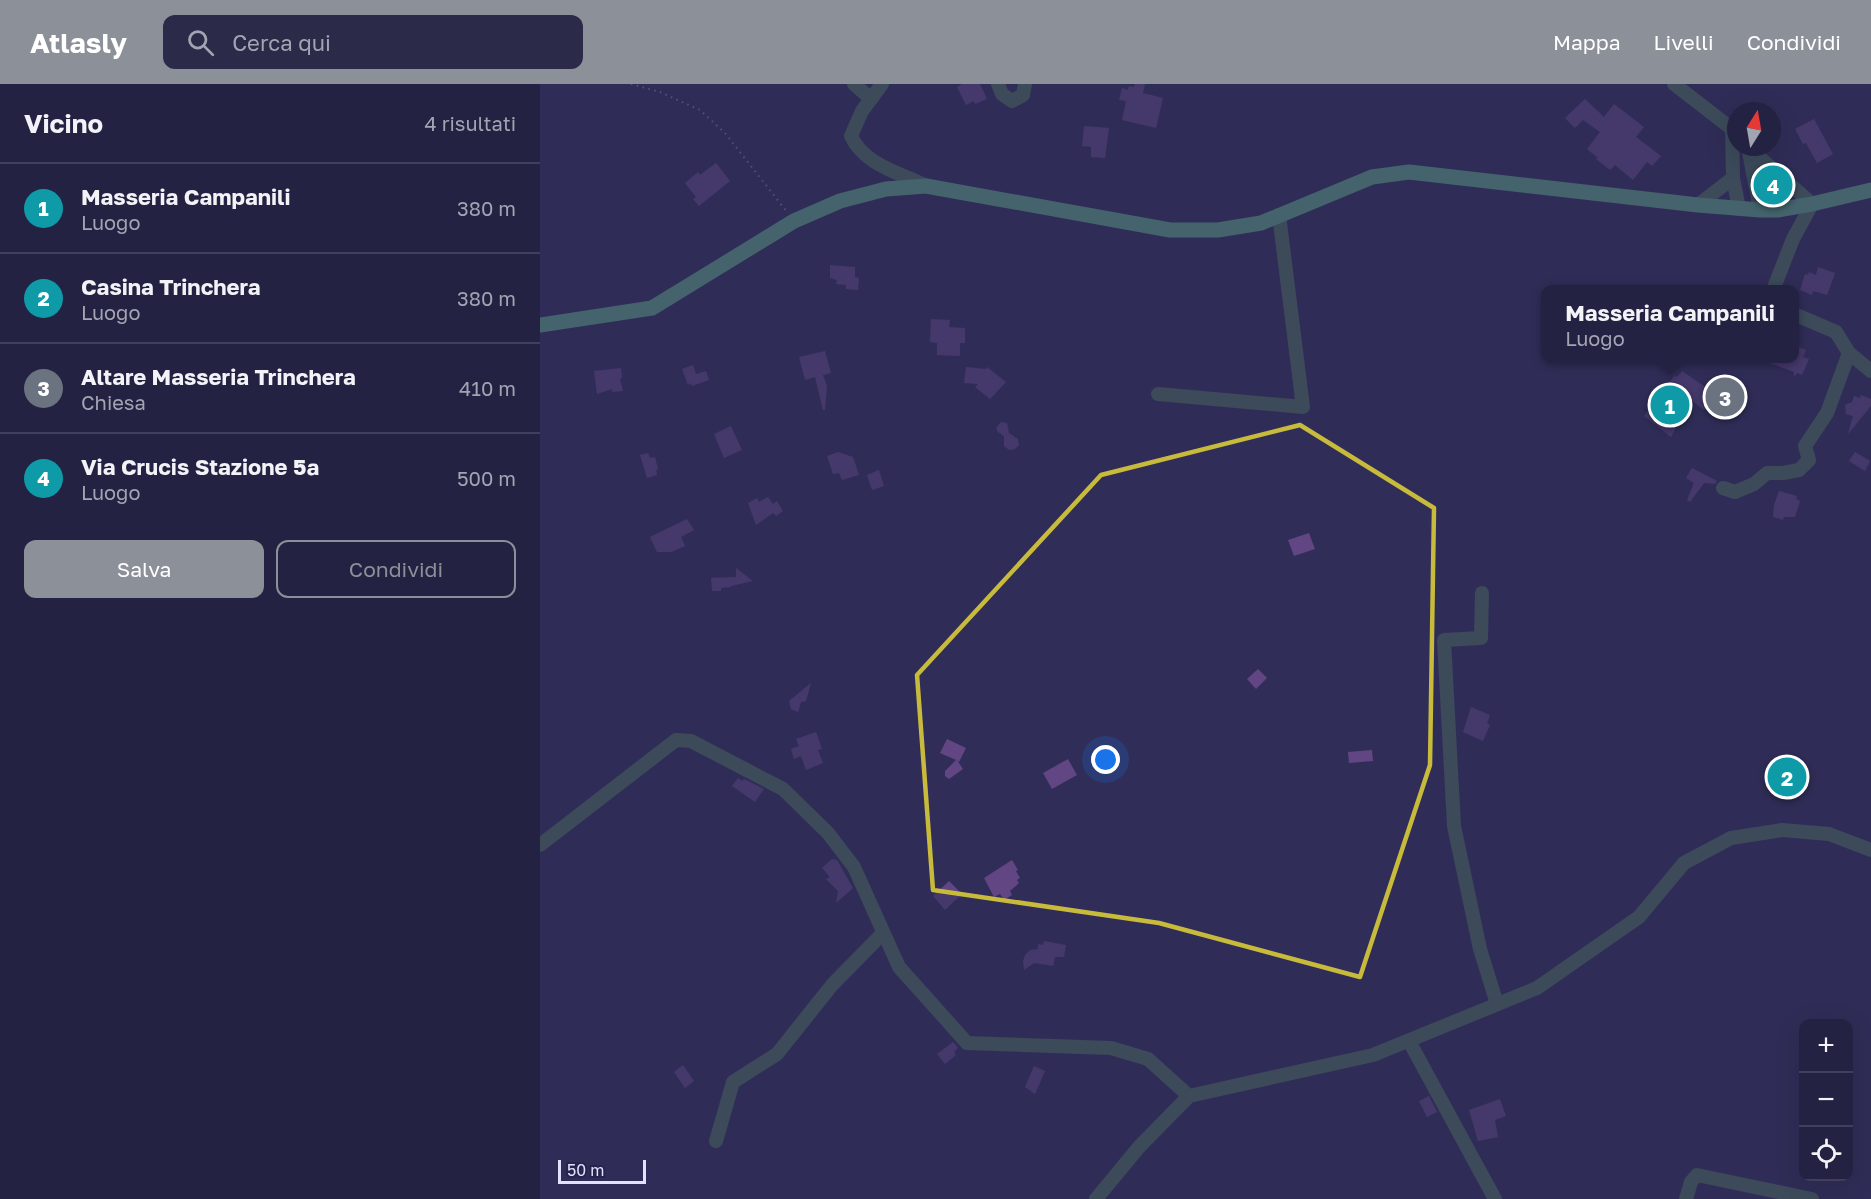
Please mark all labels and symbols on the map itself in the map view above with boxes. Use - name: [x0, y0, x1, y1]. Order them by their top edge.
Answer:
- north arrow: [1727, 102, 1781, 156]
- pin: 4: [1754, 162, 1792, 208]
- pin: 3: [1706, 374, 1744, 420]
- pin: 1: [1650, 382, 1690, 428]
- your location: [1091, 745, 1120, 774]
- pin: 2: [1768, 754, 1806, 800]
- scale bar: [558, 1157, 646, 1184]

